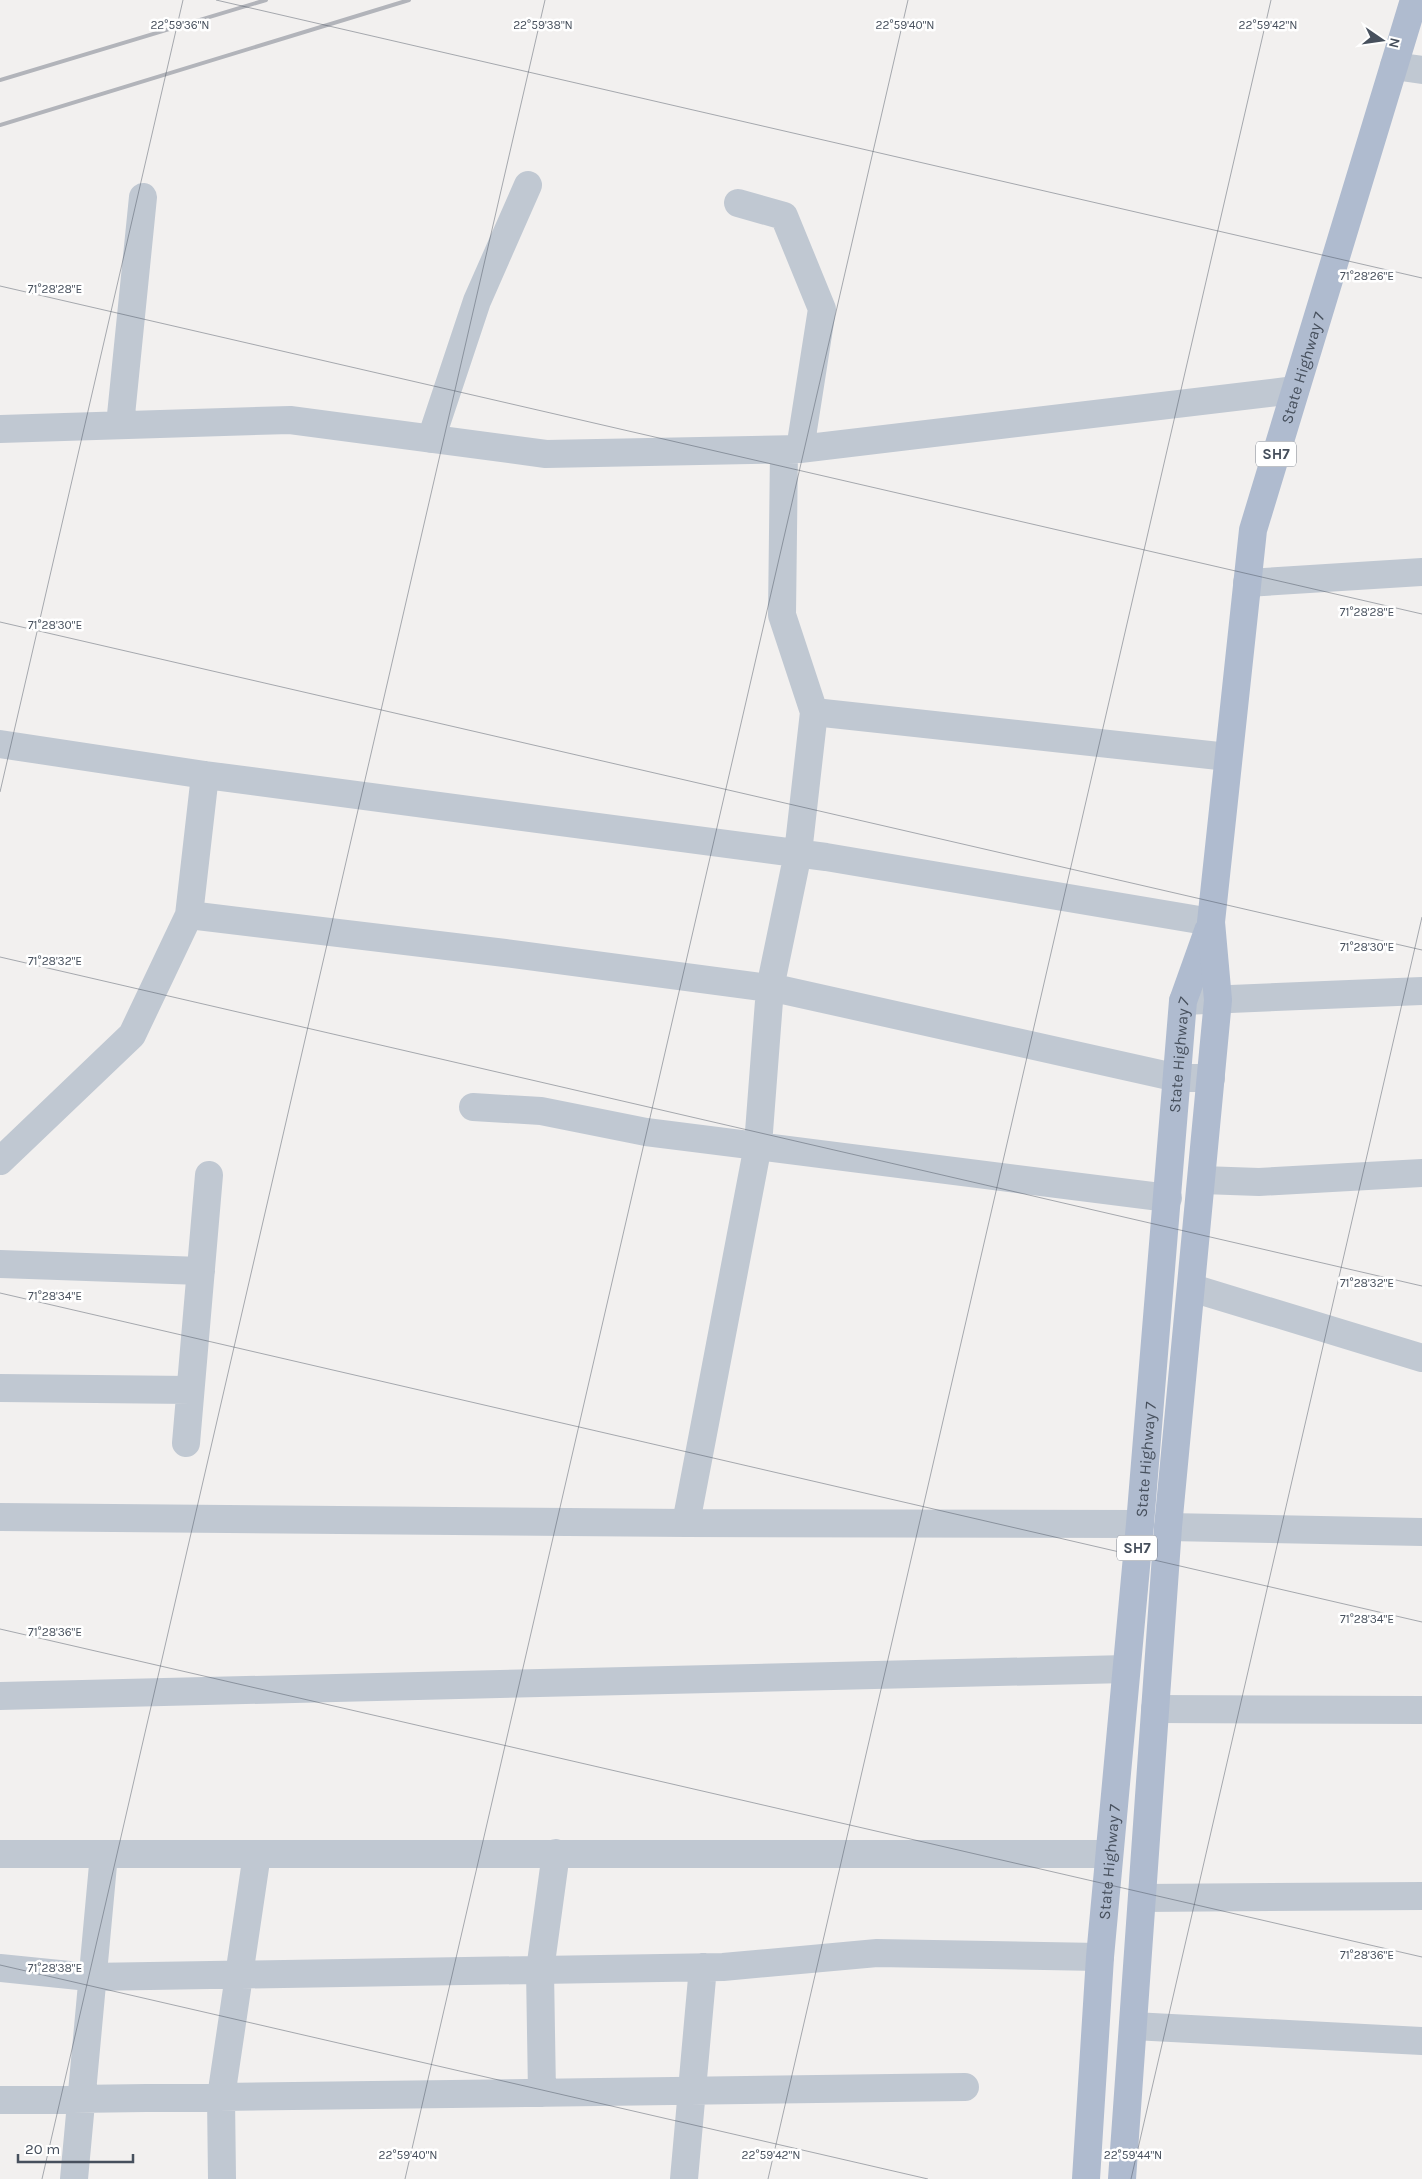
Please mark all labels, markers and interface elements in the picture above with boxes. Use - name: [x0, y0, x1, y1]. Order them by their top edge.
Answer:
- north arrow: [1357, 15, 1407, 65]
- text: 22°59'36"N: [150, 18, 210, 32]
- text: 22°59'38"N: [513, 18, 573, 32]
- text: 22°59'40"N: [875, 18, 935, 32]
- text: 22°59'42"N: [1239, 18, 1297, 32]
- text: N: [1385, 36, 1404, 50]
- text: 71°28'26"E: [1340, 269, 1394, 283]
- text: 71°28'28"E: [28, 282, 82, 296]
- street label: State Highway 7: [1276, 309, 1328, 426]
- road number: SH7: [1256, 442, 1296, 466]
- text: 71°28'28"E: [1340, 605, 1394, 619]
- text: 71°28'30"E: [28, 618, 82, 632]
- text: 71°28'30"E: [1340, 940, 1394, 954]
- text: 71°28'32"E: [28, 954, 82, 968]
- street label: State Highway 7: [1164, 994, 1193, 1113]
- text: 71°28'32"E: [1340, 1276, 1394, 1290]
- text: 71°28'34"E: [28, 1289, 82, 1303]
- street label: State Highway 7: [1131, 1400, 1160, 1518]
- road number: SH7: [1117, 1536, 1157, 1560]
- text: 71°28'34"E: [1340, 1612, 1394, 1626]
- text: 71°28'36"E: [28, 1625, 82, 1639]
- street label: State Highway 7: [1094, 1803, 1124, 1920]
- text: 71°28'36"E: [1340, 1948, 1394, 1962]
- text: 71°28'38"E: [28, 1961, 82, 1975]
- scale bar: [18, 2132, 132, 2164]
- text: 20 m: [25, 2140, 60, 2158]
- text: 22°59'40"N: [378, 2148, 438, 2162]
- text: 22°59'42"N: [742, 2148, 800, 2162]
- text: 22°59'44"N: [1104, 2148, 1162, 2162]

